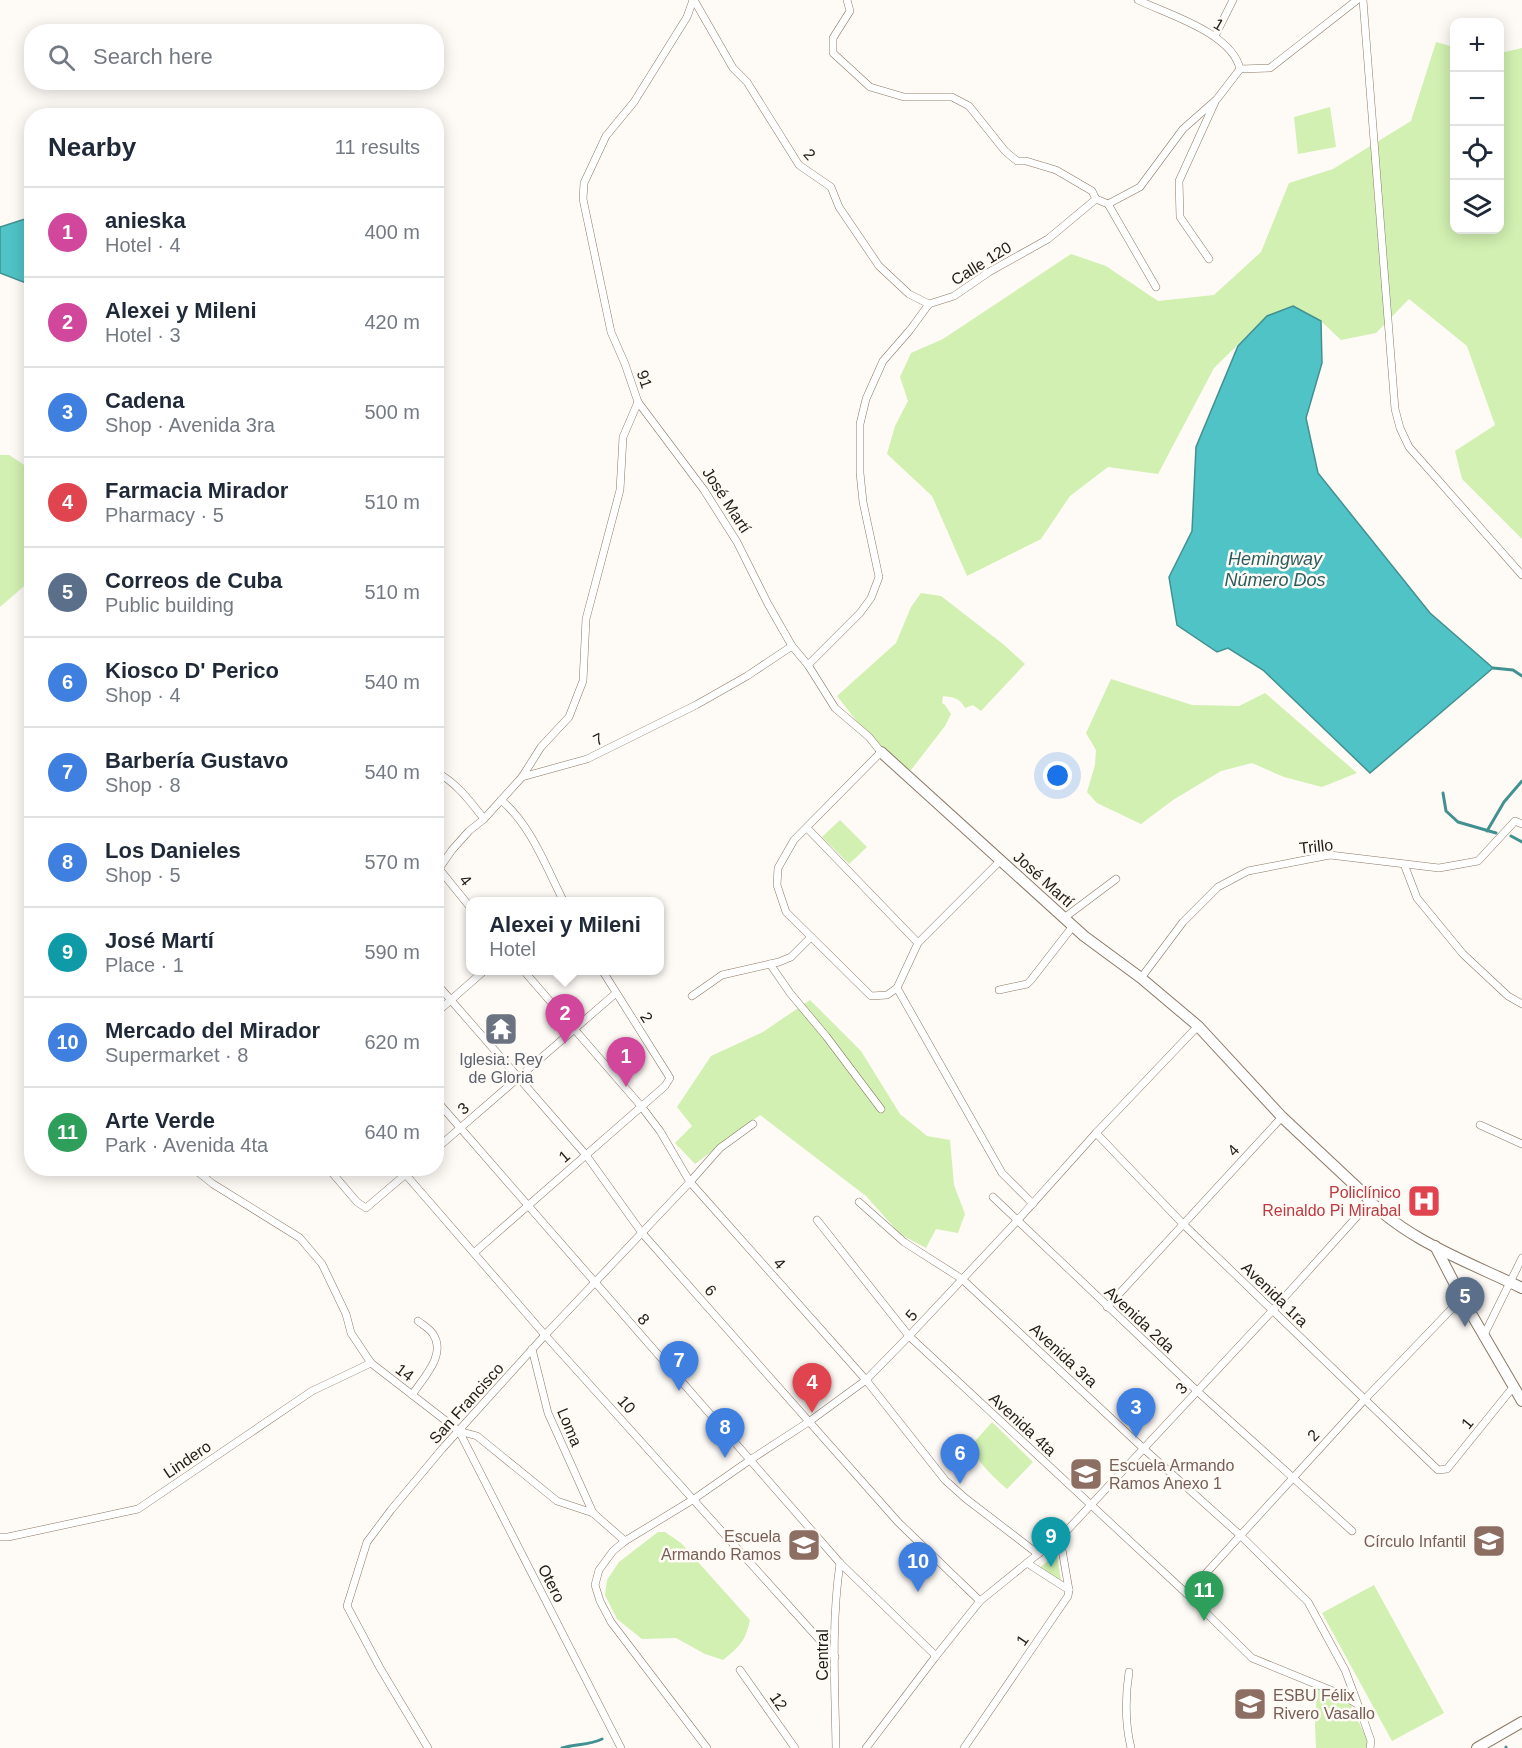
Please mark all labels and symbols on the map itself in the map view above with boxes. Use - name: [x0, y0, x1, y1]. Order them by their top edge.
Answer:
- street label: 1: [1211, 15, 1227, 34]
- street label: 2: [800, 145, 819, 163]
- street label: Calle 120: [948, 238, 1015, 289]
- street label: 91: [634, 368, 655, 390]
- street label: José Martí: [699, 464, 754, 537]
- water label: Hemingway Número Dos: [1224, 549, 1326, 590]
- street label: 7: [590, 730, 606, 749]
- your location: [1043, 761, 1072, 790]
- street label: Trillo: [1298, 836, 1334, 857]
- street label: José Martí: [1010, 848, 1078, 911]
- street label: 4: [456, 872, 475, 889]
- pin: 2: [546, 994, 584, 1044]
- street label: 2: [637, 1009, 656, 1026]
- temple icon: Iglesia: Rey de Gloria: [483, 1011, 519, 1047]
- pin: 1: [606, 1038, 646, 1087]
- place label: Iglesia: Rey de Gloria: [459, 1051, 543, 1086]
- street label: 3: [454, 1099, 472, 1118]
- street label: 4: [1224, 1141, 1243, 1159]
- street label: 1: [555, 1147, 573, 1166]
- hospital icon: Policlínico Reinaldo Pi Mirabal: [1406, 1183, 1442, 1219]
- place label: Policlínico Reinaldo Pi Mirabal: [1262, 1184, 1401, 1219]
- street label: 4: [770, 1254, 789, 1272]
- street label: Avenida 1ra: [1238, 1259, 1311, 1330]
- pin: 5: [1446, 1278, 1484, 1327]
- street label: 6: [701, 1281, 720, 1299]
- street label: Avenida 2da: [1101, 1283, 1178, 1356]
- street label: 5: [902, 1306, 921, 1324]
- street label: 8: [634, 1310, 653, 1328]
- street label: Avenida 3ra: [1027, 1320, 1101, 1391]
- pin: 7: [660, 1342, 698, 1391]
- street label: 14: [392, 1360, 417, 1385]
- street label: San Francisco: [426, 1360, 507, 1447]
- pin: 4: [792, 1364, 832, 1413]
- street label: 3: [1172, 1379, 1191, 1397]
- pin: 3: [1116, 1388, 1156, 1438]
- street label: Avenida 4ta: [986, 1389, 1059, 1459]
- street label: 10: [614, 1392, 639, 1417]
- street label: Loma: [554, 1405, 585, 1449]
- pin: 8: [706, 1408, 744, 1458]
- street label: 1: [1458, 1414, 1477, 1432]
- street label: 2: [1304, 1426, 1323, 1444]
- pin: 6: [940, 1434, 980, 1484]
- street label: Lindero: [160, 1437, 214, 1481]
- school or university icon: Escuela Armando Ramos Anexo 1: [1068, 1456, 1104, 1492]
- place label: Escuela Armando Ramos Anexo 1: [1109, 1457, 1235, 1492]
- pin: 9: [1032, 1518, 1070, 1567]
- school or university icon: Círculo Infantil: [1471, 1523, 1507, 1559]
- school or university icon: Escuela Armando Ramos: [786, 1527, 822, 1563]
- place label: Escuela Armando Ramos: [661, 1528, 781, 1563]
- place label: Círculo Infantil: [1364, 1533, 1466, 1550]
- pin: 10: [898, 1542, 938, 1592]
- street label: Otero: [535, 1562, 568, 1605]
- pin: 11: [1184, 1572, 1224, 1621]
- street label: Central: [814, 1629, 831, 1681]
- street label: 1: [1013, 1632, 1032, 1649]
- school or university icon: ESBU Félix Rivero Vasallo: [1232, 1686, 1268, 1722]
- place label: ESBU Félix Rivero Vasallo: [1273, 1687, 1375, 1722]
- street label: 12: [767, 1689, 791, 1714]

